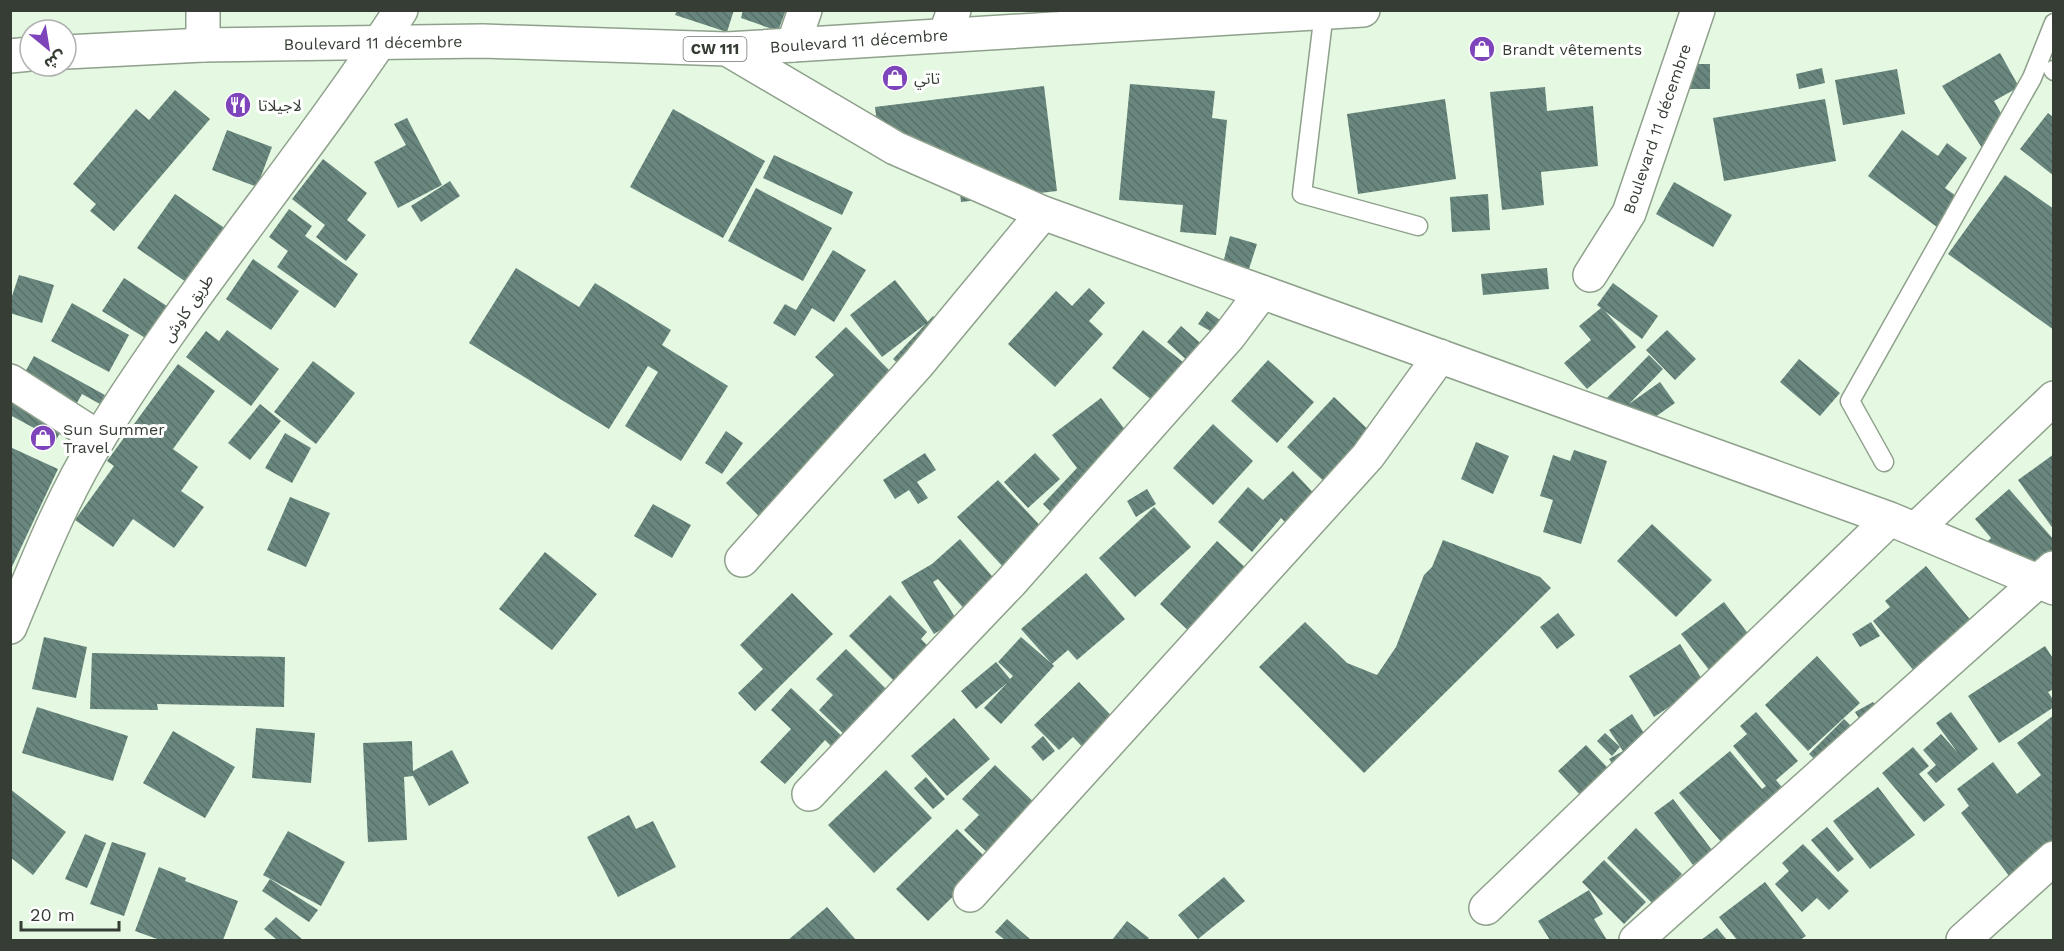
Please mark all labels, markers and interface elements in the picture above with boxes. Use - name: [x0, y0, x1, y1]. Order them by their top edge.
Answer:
- north arrow: [18, 18, 78, 78]
- street label: Boulevard 11 décembre: [769, 25, 949, 57]
- street label: Boulevard 11 décembre: [284, 32, 462, 54]
- shop icon: Brandt vêtements: [1467, 34, 1497, 64]
- road number: CW 111: [684, 37, 746, 61]
- place label: Brandt vêtements: [1502, 40, 1642, 59]
- street label: Boulevard 11 décembre: [1619, 41, 1695, 217]
- text: ش: [41, 47, 69, 74]
- shop icon: تاتي: [880, 63, 910, 93]
- place label: تاتي: [914, 69, 940, 90]
- restaurant icon: لاجيلاتا: [223, 90, 253, 120]
- place label: لاجيلاتا: [258, 96, 302, 115]
- street label: طريق كاوش: [158, 270, 218, 346]
- place label: Sun Summer Travel: [63, 420, 165, 457]
- shop icon: Sun Summer Travel: [28, 423, 58, 453]
- scale bar: [21, 894, 118, 932]
- text: 20 m: [30, 904, 75, 925]

